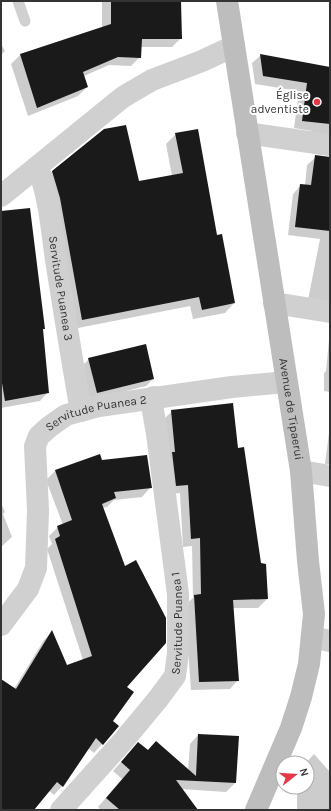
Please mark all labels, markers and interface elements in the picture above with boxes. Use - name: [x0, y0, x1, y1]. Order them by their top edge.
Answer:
- place label: Église adventiste: [251, 87, 309, 116]
- marker: Église adventiste: [312, 97, 322, 107]
- street label: Servitude Puanea 3: [46, 235, 76, 342]
- street label: Avenue de Tipaerui: [276, 357, 306, 461]
- street label: Servitude Puanea 2: [43, 392, 148, 434]
- street label: Servitude Puanea 1: [168, 571, 185, 675]
- north arrow: [275, 755, 315, 795]
- text: N: [297, 767, 311, 778]

